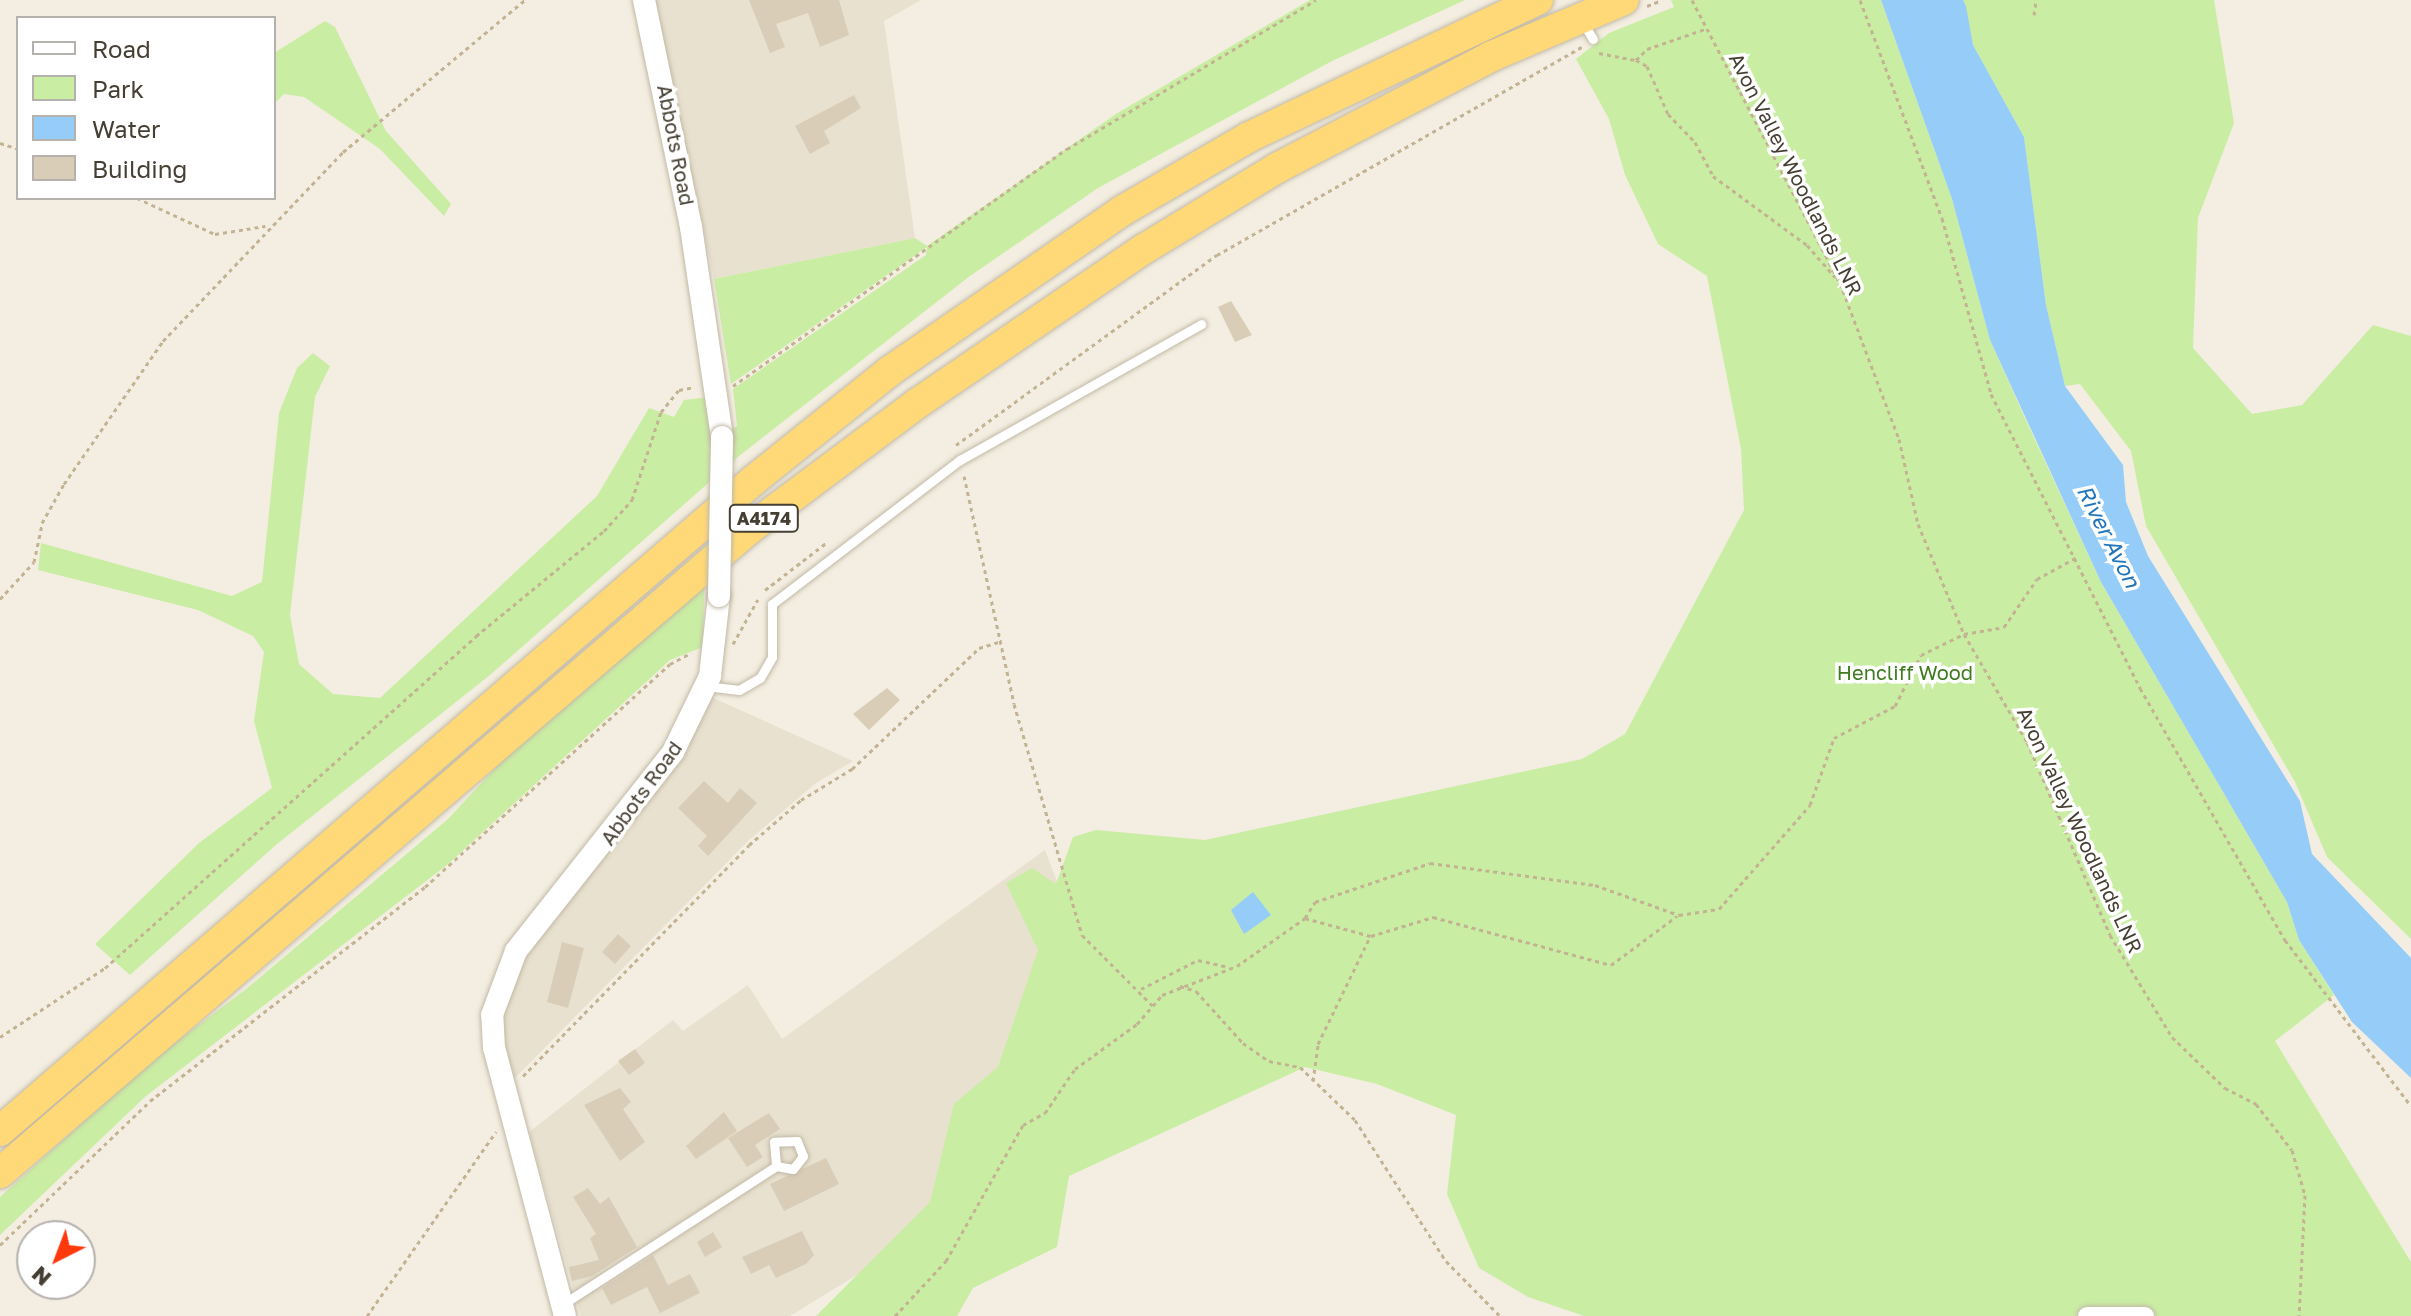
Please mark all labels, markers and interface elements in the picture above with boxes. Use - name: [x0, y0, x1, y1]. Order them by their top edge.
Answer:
- legend: [16, 16, 276, 200]
- text: Road: [92, 34, 151, 63]
- street label: Avon Valley Woodlands LNR: [1724, 49, 1868, 299]
- text: Park: [92, 74, 144, 103]
- street label: Abbots Road: [653, 83, 699, 207]
- text: Water: [92, 114, 160, 143]
- text: Building: [92, 154, 187, 183]
- water label: River Avon: [2072, 480, 2146, 592]
- road number: A4174: [728, 504, 800, 532]
- park label: Hencliff Wood: [1837, 660, 1973, 684]
- street label: Avon Valley Woodlands LNR: [2012, 703, 2148, 957]
- street label: Abbots Road: [595, 736, 687, 850]
- north arrow: [16, 1220, 96, 1300]
- text: N: [26, 1261, 56, 1292]

